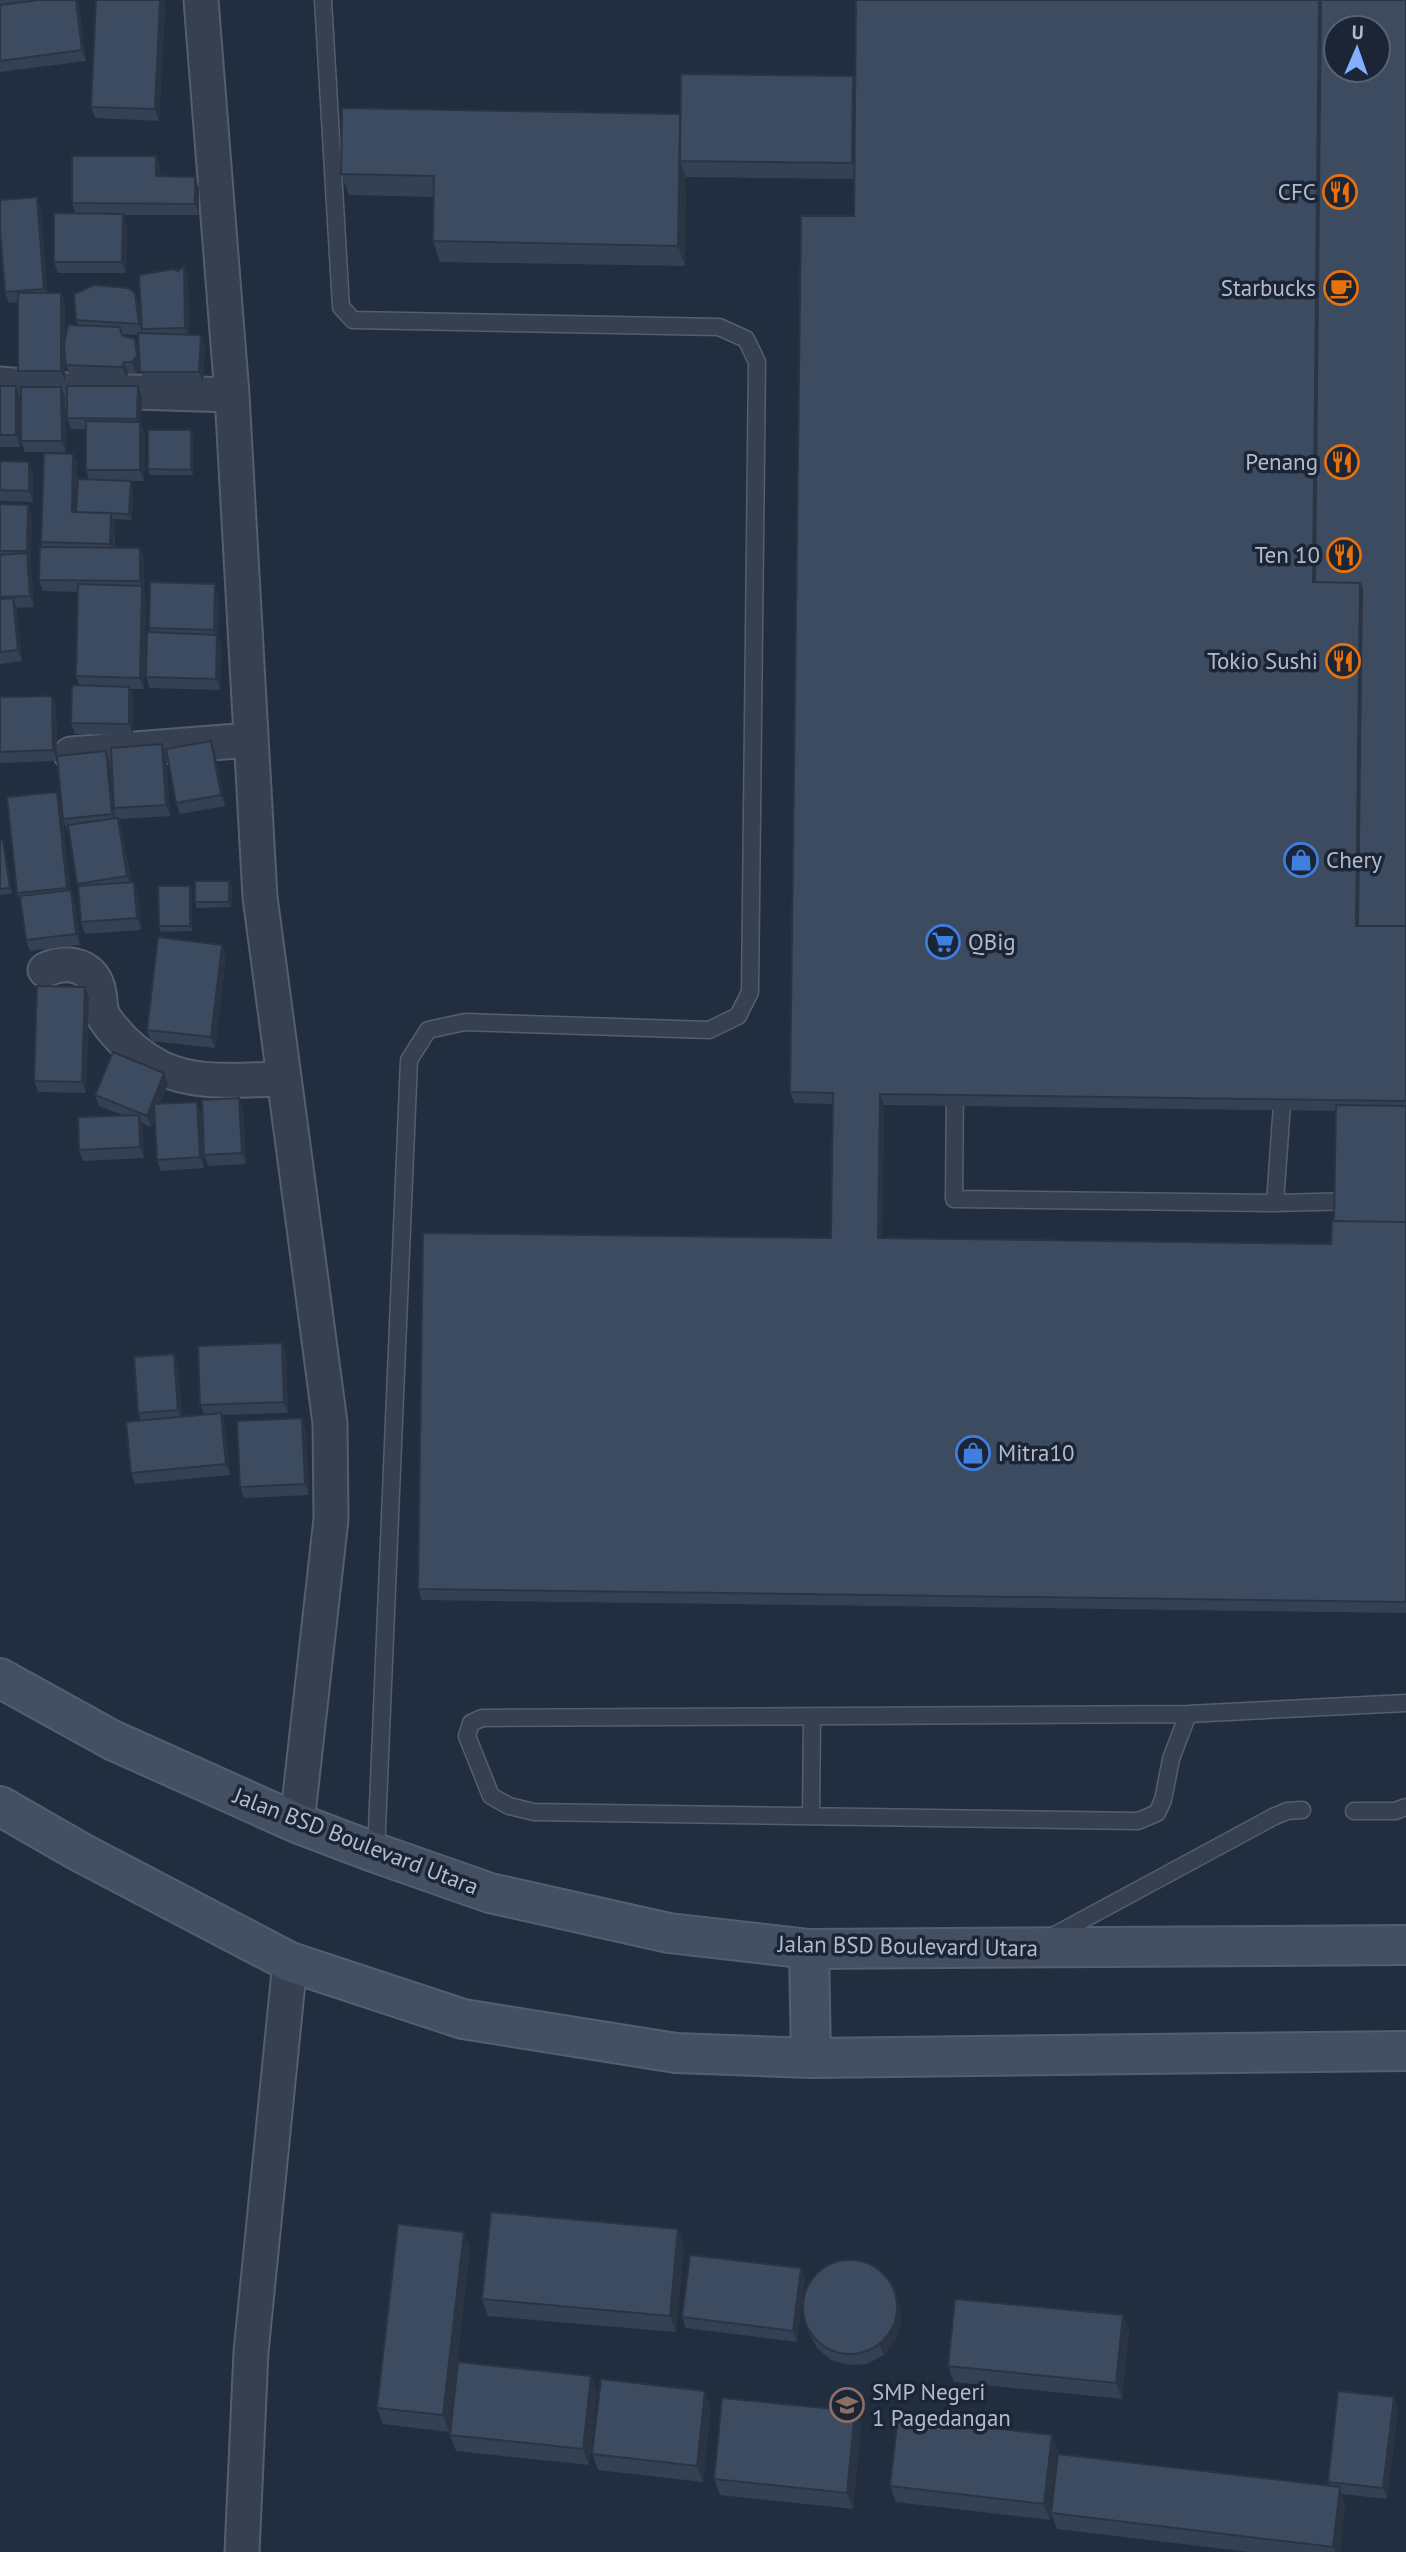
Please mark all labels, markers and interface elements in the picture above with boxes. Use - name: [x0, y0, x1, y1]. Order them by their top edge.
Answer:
- north arrow: [1322, 14, 1392, 84]
- text: U: [1351, 20, 1364, 44]
- restaurant icon: CFC: [1321, 173, 1359, 211]
- place label: CFC: [1278, 177, 1316, 206]
- cafe icon: Starbucks: [1322, 269, 1360, 307]
- place label: Starbucks: [1221, 273, 1316, 302]
- restaurant icon: Penang: [1323, 443, 1361, 481]
- place label: Penang: [1245, 447, 1318, 476]
- restaurant icon: Ten 10: [1325, 536, 1363, 574]
- place label: Ten 10: [1255, 540, 1320, 569]
- restaurant icon: Tokio Sushi: [1324, 642, 1362, 680]
- place label: Tokio Sushi: [1207, 646, 1318, 675]
- shop icon: Chery: [1282, 841, 1320, 879]
- place label: Chery: [1326, 845, 1382, 874]
- supermarket icon: QBig: [924, 923, 962, 961]
- place label: QBig: [968, 927, 1016, 956]
- shop icon: Mitra10: [954, 1434, 992, 1472]
- place label: Mitra10: [998, 1438, 1074, 1467]
- street label: Jalan BSD Boulevard Utara: [229, 1780, 483, 1901]
- street label: Jalan BSD Boulevard Utara: [777, 1929, 1038, 1962]
- place label: SMP Negeri 1 Pagedangan: [872, 2377, 1011, 2432]
- school or university icon: SMP Negeri 1 Pagedangan: [828, 2386, 866, 2424]

